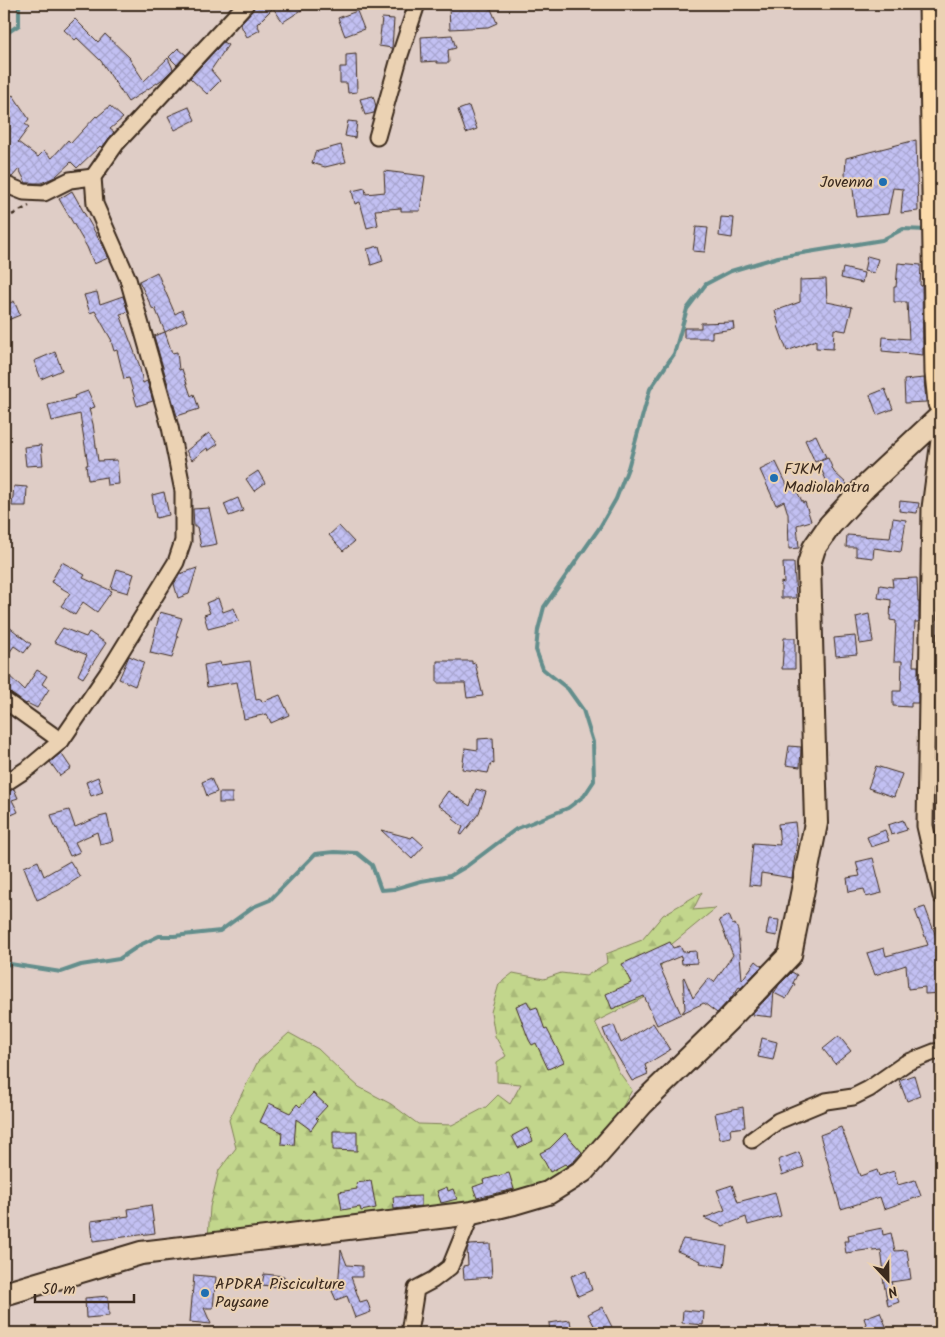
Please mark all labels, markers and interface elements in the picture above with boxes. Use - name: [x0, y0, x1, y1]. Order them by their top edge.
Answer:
- place label: Jovenna: [820, 170, 873, 195]
- marker: Jovenna: [877, 176, 889, 188]
- place label: FJKM Madiolahatra: [784, 457, 870, 500]
- marker: FJKM Madiolahatra: [768, 472, 780, 484]
- north arrow: [862, 1254, 912, 1304]
- scale bar: [35, 1272, 134, 1304]
- place label: APDRA Pisciculture Paysane: [215, 1272, 345, 1315]
- text: 50 m: [42, 1278, 76, 1302]
- text: N: [884, 1279, 901, 1303]
- marker: APDRA Pisciculture Paysane: [199, 1287, 211, 1299]

